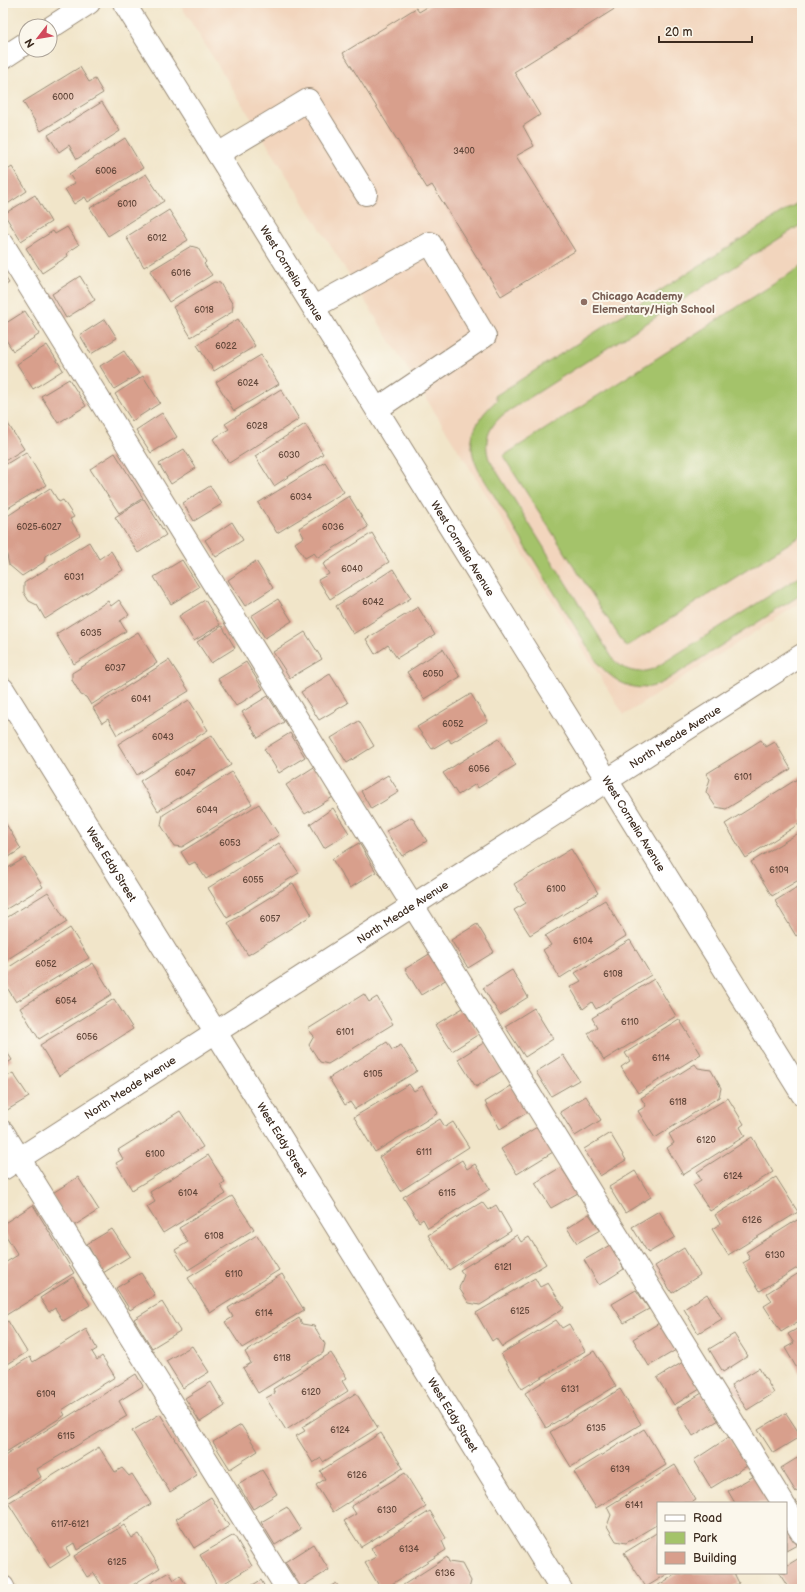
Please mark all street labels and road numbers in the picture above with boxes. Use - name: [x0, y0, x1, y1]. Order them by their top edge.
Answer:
- street label: West Cornelia Avenue: [257, 223, 327, 324]
- street label: West Cornelia Avenue: [428, 498, 498, 599]
- street label: North Meade Avenue: [627, 702, 724, 771]
- street label: West Cornelia Avenue: [599, 773, 669, 874]
- street label: West Eddy Street: [84, 825, 140, 904]
- street label: North Meade Avenue: [354, 878, 451, 946]
- street label: North Meade Avenue: [82, 1053, 179, 1121]
- street label: West Eddy Street: [254, 1100, 310, 1179]
- street label: West Eddy Street: [425, 1375, 481, 1455]

